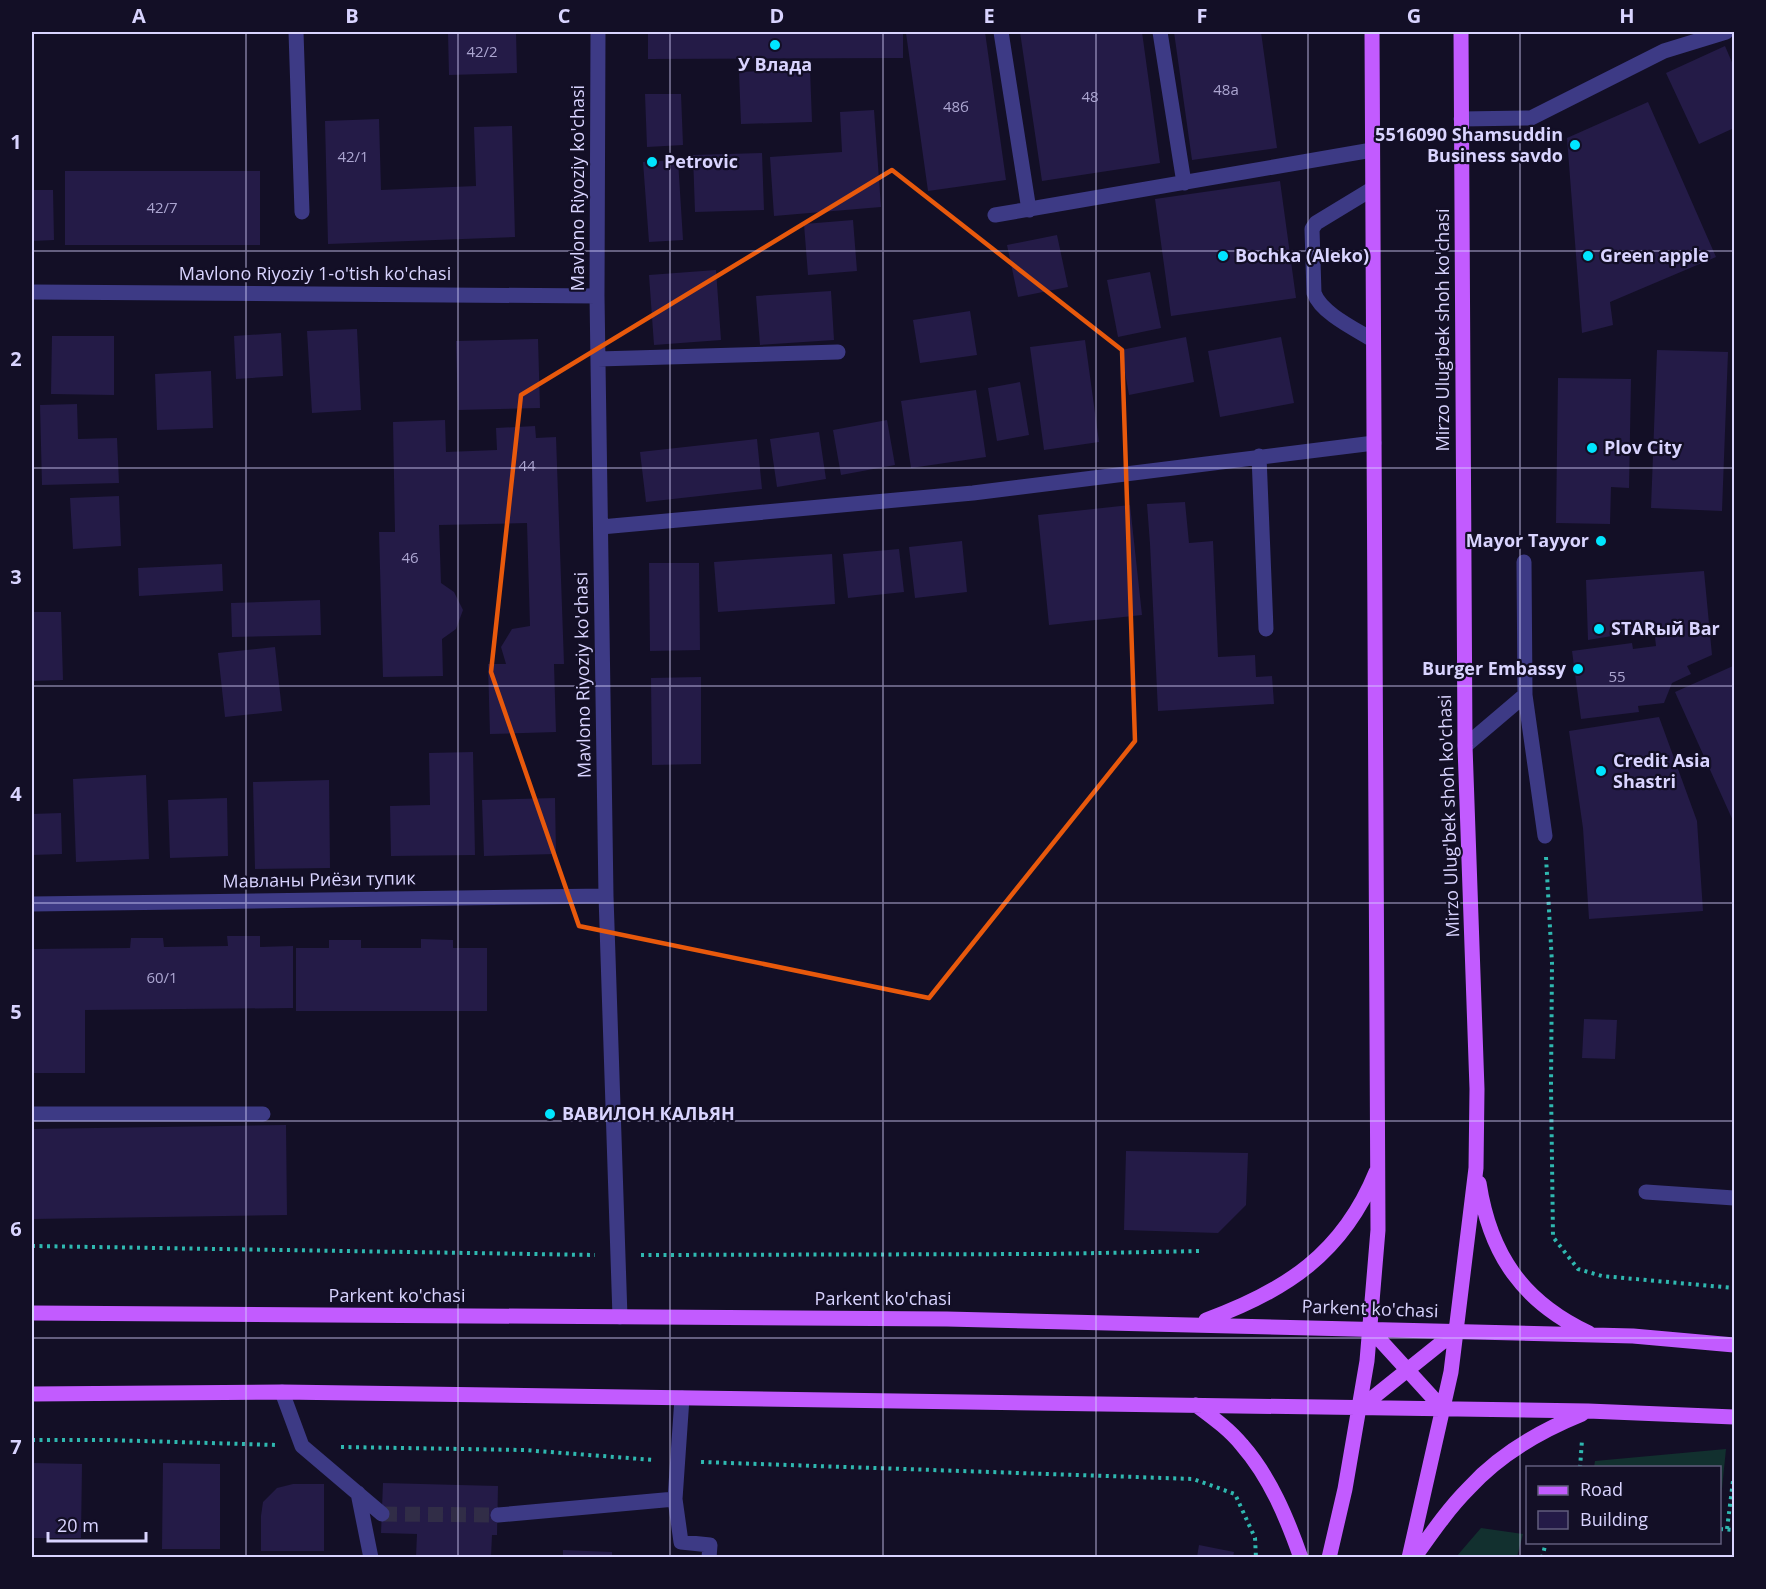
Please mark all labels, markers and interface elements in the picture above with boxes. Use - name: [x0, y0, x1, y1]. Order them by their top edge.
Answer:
- text: A: [132, 2, 146, 29]
- text: B: [345, 2, 359, 29]
- text: C: [558, 2, 571, 29]
- text: D: [770, 2, 784, 29]
- text: E: [983, 2, 995, 29]
- text: F: [1197, 2, 1207, 29]
- text: G: [1407, 2, 1421, 29]
- text: H: [1619, 2, 1635, 29]
- marker: У Влада: [768, 38, 782, 52]
- house number: 42/2: [466, 41, 498, 61]
- place label: У Влада: [738, 52, 812, 76]
- house number: 48а: [1213, 79, 1239, 99]
- street label: Mavlono Riyoziy ko'chasi: [565, 85, 589, 291]
- house number: 48: [1081, 86, 1099, 106]
- house number: 48б: [943, 96, 969, 116]
- place label: 5516090 Shamsuddin Business savdo: [1375, 122, 1563, 167]
- text: 1: [10, 128, 22, 155]
- marker: 5516090 Shamsuddin Business savdo: [1568, 138, 1582, 152]
- house number: 42/1: [337, 146, 369, 166]
- place label: Petrovic: [664, 149, 738, 173]
- marker: Petrovic: [645, 155, 659, 169]
- house number: 42/7: [146, 197, 178, 217]
- street label: Mirzo Ulug'bek shoh ko'chasi: [1430, 209, 1454, 451]
- place label: Bochka (Aleko): [1235, 243, 1369, 267]
- place label: Green apple: [1600, 243, 1709, 267]
- marker: Bochka (Aleko): [1216, 249, 1230, 263]
- marker: Green apple: [1581, 249, 1595, 263]
- street label: Mavlono Riyoziy 1-o'tish ko'chasi: [179, 261, 451, 285]
- text: 2: [10, 345, 22, 372]
- place label: Plov City: [1604, 435, 1683, 459]
- marker: Plov City: [1585, 441, 1599, 455]
- house number: 44: [518, 455, 536, 475]
- place label: Mayor Tayyor: [1466, 528, 1589, 552]
- marker: Mayor Tayyor: [1594, 534, 1608, 548]
- house number: 46: [401, 547, 419, 567]
- text: 3: [10, 563, 22, 590]
- street label: Mavlono Riyoziy ko'chasi: [568, 572, 596, 778]
- place label: STARый Bar: [1611, 616, 1720, 640]
- marker: STARый Bar: [1592, 622, 1606, 636]
- place label: Burger Embassy: [1422, 656, 1567, 680]
- marker: Burger Embassy: [1571, 662, 1585, 676]
- house number: 55: [1608, 666, 1626, 686]
- street label: Mirzo Ulug'bek shoh ko'chasi: [1432, 694, 1464, 938]
- place label: Credit Asia Shastri: [1613, 748, 1710, 793]
- marker: Credit Asia Shastri: [1594, 764, 1608, 778]
- text: 4: [10, 780, 22, 807]
- street label: Мавланы Риёзи тупик: [222, 865, 417, 893]
- house number: 60/1: [146, 967, 178, 987]
- text: 5: [10, 998, 22, 1025]
- place label: ВАВИЛОН КАЛЬЯН: [562, 1101, 735, 1125]
- marker: ВАВИЛОН КАЛЬЯН: [543, 1107, 557, 1121]
- text: 6: [10, 1215, 22, 1242]
- street label: Parkent ko'chasi: [329, 1283, 465, 1307]
- street label: Parkent ko'chasi: [815, 1286, 951, 1310]
- street label: Parkent ko'chasi: [1301, 1294, 1439, 1322]
- text: 7: [10, 1433, 22, 1460]
- legend: [1526, 1466, 1721, 1544]
- text: Road: [1580, 1477, 1623, 1501]
- scale bar: [48, 1505, 146, 1543]
- text: Building: [1580, 1507, 1648, 1531]
- text: 20 m: [57, 1513, 99, 1537]

